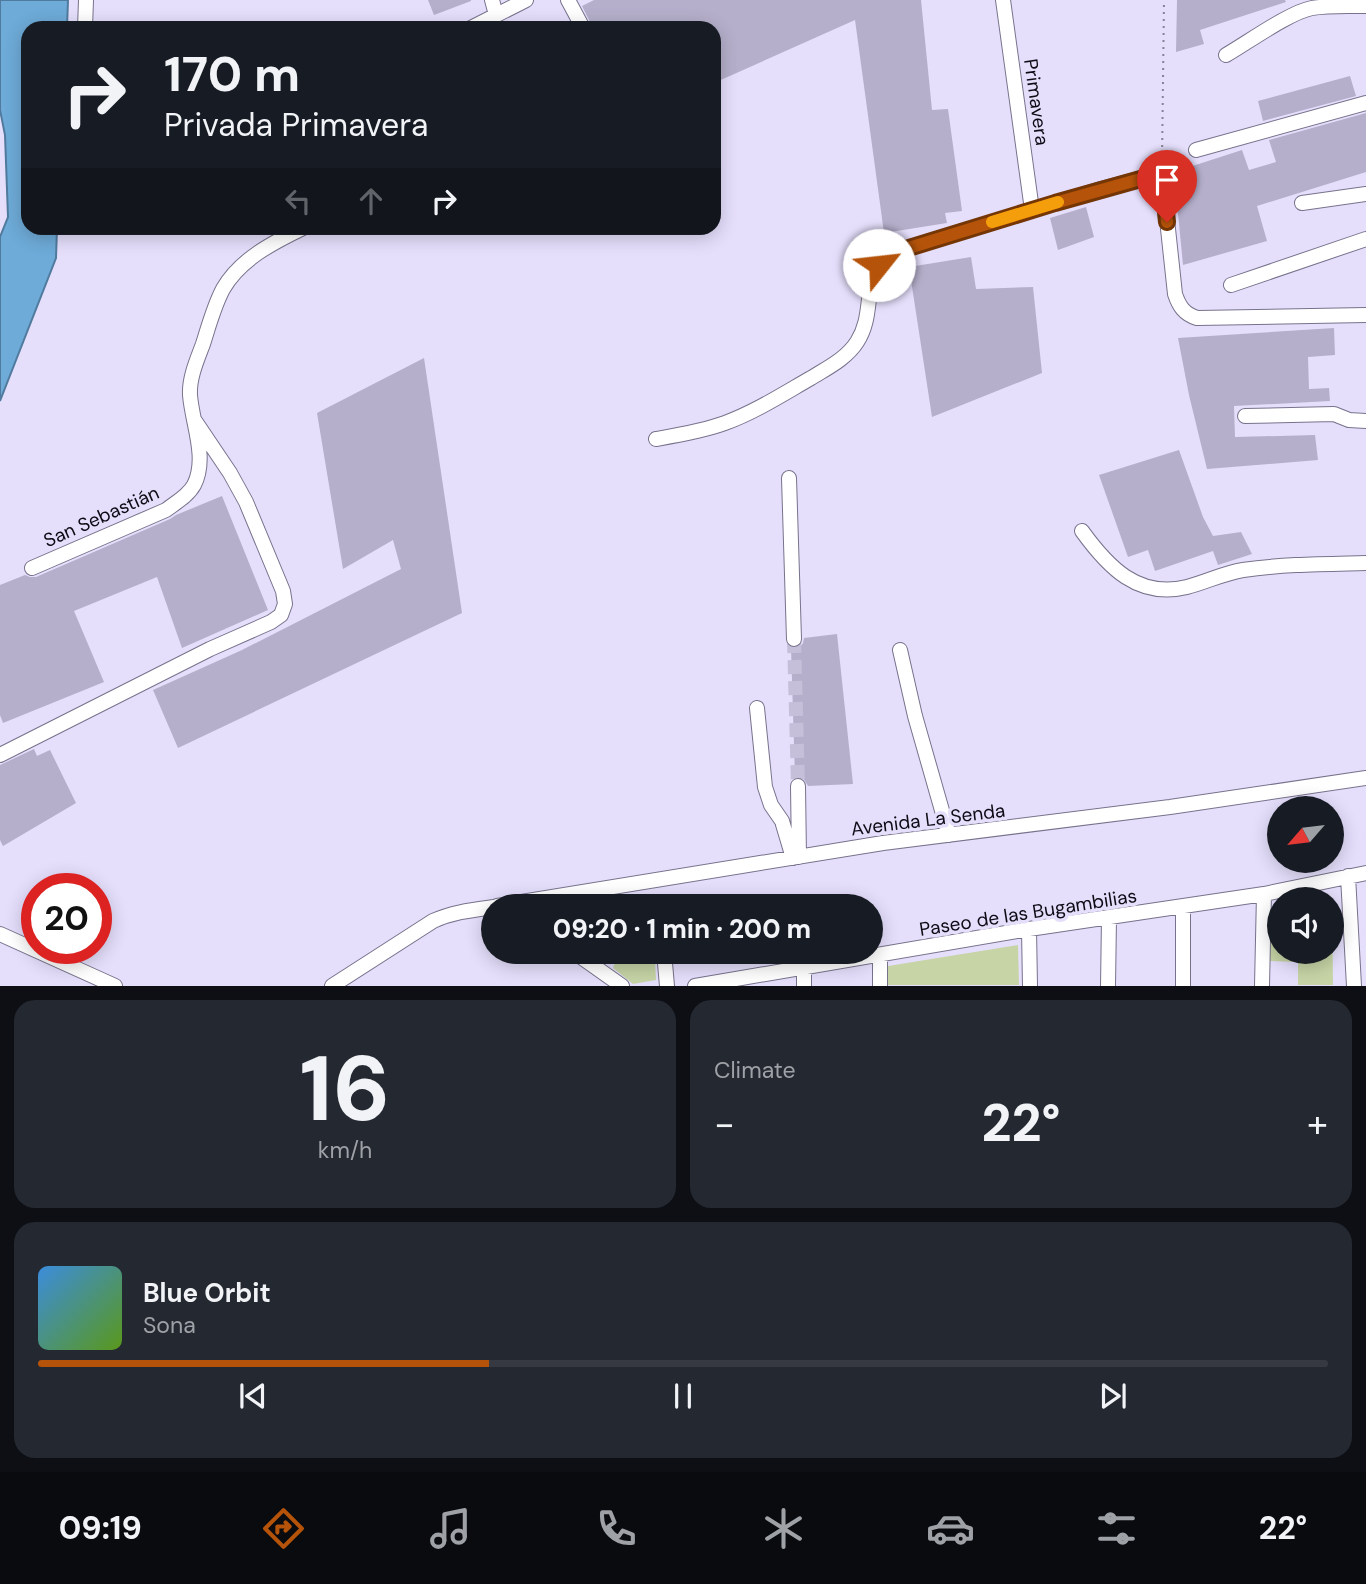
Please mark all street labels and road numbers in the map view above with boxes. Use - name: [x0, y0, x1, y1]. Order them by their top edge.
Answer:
- street label: Primavera: [1018, 57, 1055, 147]
- street label: San Sebastián: [40, 480, 163, 553]
- street label: Avenida La Senda: [850, 798, 1007, 841]
- street label: Paseo de las Bugambilias: [918, 883, 1139, 942]

